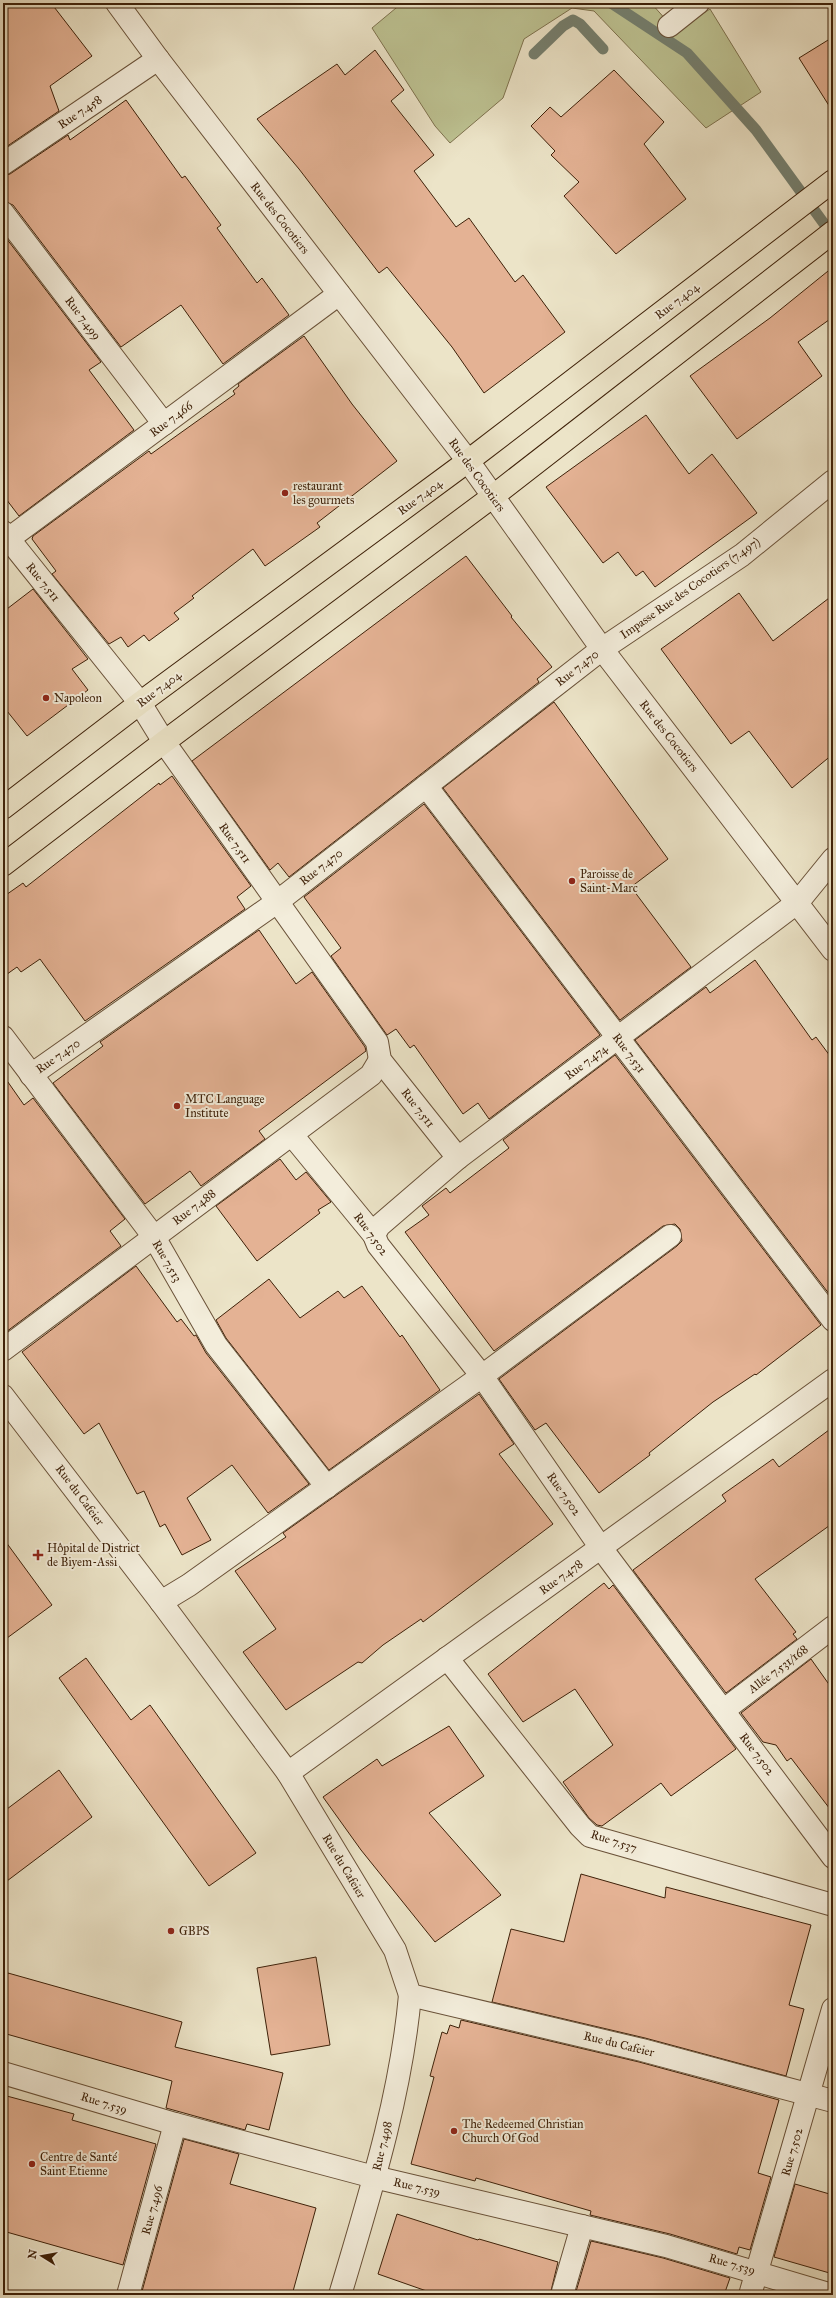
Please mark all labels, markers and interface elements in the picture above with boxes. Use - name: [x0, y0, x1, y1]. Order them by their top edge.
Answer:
- street label: Rue 7.458: [55, 92, 105, 132]
- street label: Rue des Cocotiers: [248, 179, 312, 257]
- street label: Rue 7.404: [652, 280, 702, 322]
- street label: Rue 7.499: [62, 294, 104, 342]
- street label: Rue 7.466: [147, 398, 196, 440]
- street label: Rue des Cocotiers: [446, 436, 508, 514]
- street label: Rue 7.404: [395, 476, 445, 518]
- place label: restaurant les gourmets: [293, 479, 354, 508]
- marker: restaurant les gourmets: [280, 488, 290, 498]
- street label: Impasse Rue des Cocotiers (7.497): [617, 534, 763, 642]
- street label: Rue 7.511: [23, 560, 63, 604]
- street label: Rue 7.470: [553, 647, 601, 689]
- street label: Rue 7.404: [134, 668, 184, 710]
- place label: Napoleon: [54, 691, 102, 705]
- marker: Napoleon: [41, 693, 51, 703]
- street label: Rue des Cocotiers: [637, 697, 701, 775]
- street label: Rue 7.511: [216, 820, 254, 866]
- street label: Rue 7.470: [297, 846, 345, 888]
- place label: Paroisse de Saint-Marc: [580, 867, 638, 895]
- marker: Paroisse de Saint-Marc: [567, 876, 577, 886]
- street label: Rue 7.531: [610, 1030, 649, 1076]
- street label: Rue 7.470: [33, 1036, 83, 1076]
- street label: Rue 7.474: [562, 1041, 610, 1083]
- street label: Rue 7.511: [398, 1086, 438, 1131]
- place label: MTC Language Institute: [185, 1092, 265, 1120]
- marker: MTC Language Institute: [172, 1101, 182, 1111]
- street label: Rue 7.488: [170, 1186, 218, 1228]
- street label: Rue 7.502: [351, 1210, 391, 1258]
- street label: Rue 7.513: [149, 1238, 185, 1285]
- street label: Rue du Cafeier: [53, 1462, 108, 1528]
- street label: Rue 7.502: [544, 1470, 584, 1518]
- place label: Hôpital de District de Biyem-Assi: [47, 1541, 141, 1569]
- marker: Hôpital de District de Biyem-Assi: [32, 1549, 44, 1561]
- street label: Rue 7.478: [537, 1557, 585, 1597]
- street label: Allée 7.531/168: [745, 1642, 811, 1697]
- street label: Rue 7.502: [737, 1730, 777, 1778]
- street label: Rue 7.537: [589, 1827, 639, 1855]
- street label: Rue du Cafeier: [319, 1831, 369, 1901]
- place label: GBPS: [179, 1924, 209, 1938]
- marker: GBPS: [166, 1926, 176, 1936]
- street label: Rue du Cafeier: [582, 2028, 656, 2060]
- street label: Rue 7.539: [79, 2089, 129, 2117]
- place label: The Redeemed Christian Church Of God: [462, 2117, 584, 2145]
- street label: Rue 7.498: [369, 2120, 395, 2172]
- marker: The Redeemed Christian Church Of God: [449, 2126, 459, 2136]
- street label: Rue 7.502: [778, 2126, 806, 2178]
- place label: Centre de Santé Saint Etienne: [40, 2150, 117, 2178]
- marker: Centre de Santé Saint Etienne: [27, 2159, 37, 2169]
- street label: Rue 7.539: [392, 2175, 442, 2199]
- street label: Rue 7.496: [139, 2183, 166, 2236]
- north arrow: [22, 2236, 62, 2276]
- text: N: [25, 2248, 40, 2260]
- street label: Rue 7.539: [707, 2251, 757, 2277]

